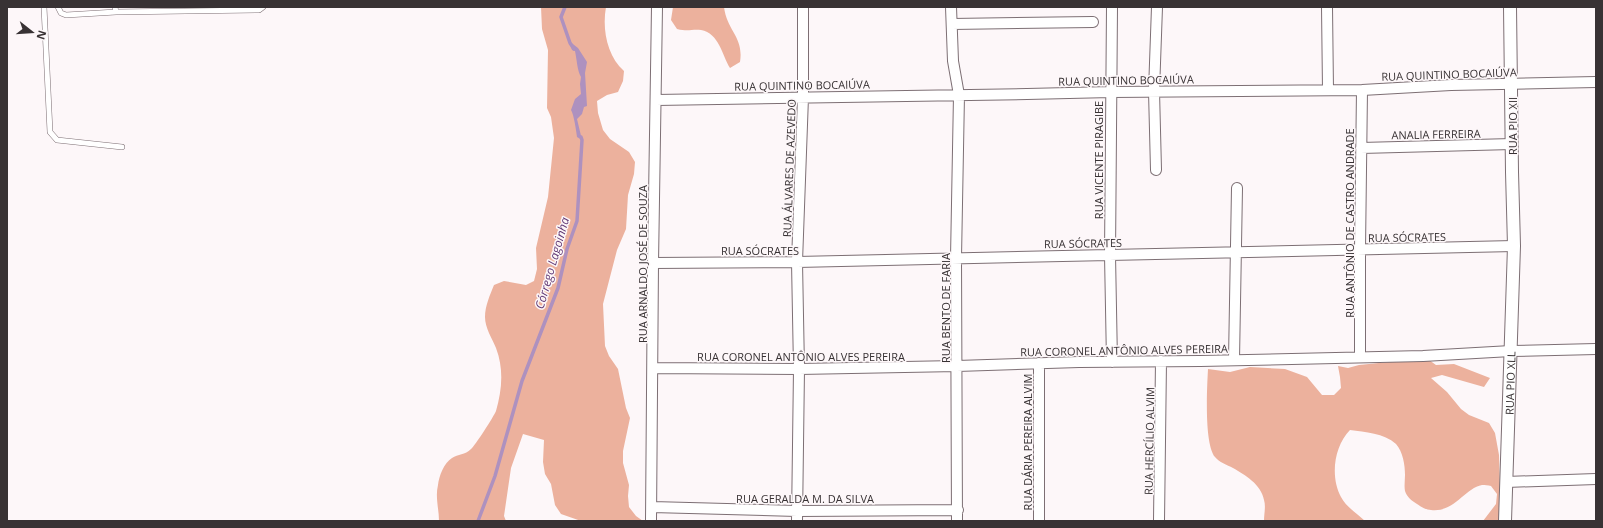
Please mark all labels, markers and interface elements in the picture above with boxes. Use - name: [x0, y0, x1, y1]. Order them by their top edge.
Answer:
- north arrow: [12, 12, 52, 52]
- text: N: [34, 29, 51, 42]
- street label: RUA QUINTINO BOCAIÚVA: [1381, 64, 1517, 84]
- street label: RUA QUINTINO BOCAIÚVA: [1058, 71, 1194, 89]
- street label: RUA QUINTINO BOCAIÚVA: [734, 76, 870, 94]
- street label: RUA PIO XII: [1505, 97, 1520, 155]
- street label: RUA ÁLVARES DE AZEVEDO: [779, 99, 799, 237]
- street label: RUA VICENTE PIRAGIBE: [1091, 101, 1106, 219]
- street label: ANALIA FERREIRA: [1391, 126, 1481, 142]
- street label: RUA ANTÔNIO DE CASTRO ANDRADE: [1342, 128, 1357, 318]
- street label: RUA ARNALDO JOSÉ DE SOUZA: [635, 185, 650, 343]
- water label: Córrego Lagoinha: [531, 215, 573, 311]
- street label: RUA SÓCRATES: [1368, 229, 1446, 245]
- street label: RUA SÓCRATES: [1044, 235, 1122, 251]
- street label: RUA SÓCRATES: [721, 243, 799, 258]
- street label: RUA BENTO DE FARIA: [938, 253, 953, 363]
- street label: RUA CORONEL ANTÔNIO ALVES PEREIRA: [1020, 341, 1228, 359]
- street label: RUA CORONEL ANTÔNIO ALVES PEREIRA: [697, 349, 905, 364]
- street label: RUA PIO XLL: [1501, 351, 1518, 415]
- street label: RUA DÁRIA PEREIRA ALVIM: [1020, 374, 1035, 510]
- street label: RUA HERCÍLIO ALVIM: [1141, 387, 1157, 495]
- street label: RUA GERALDA M. DA SILVA: [736, 491, 874, 506]

